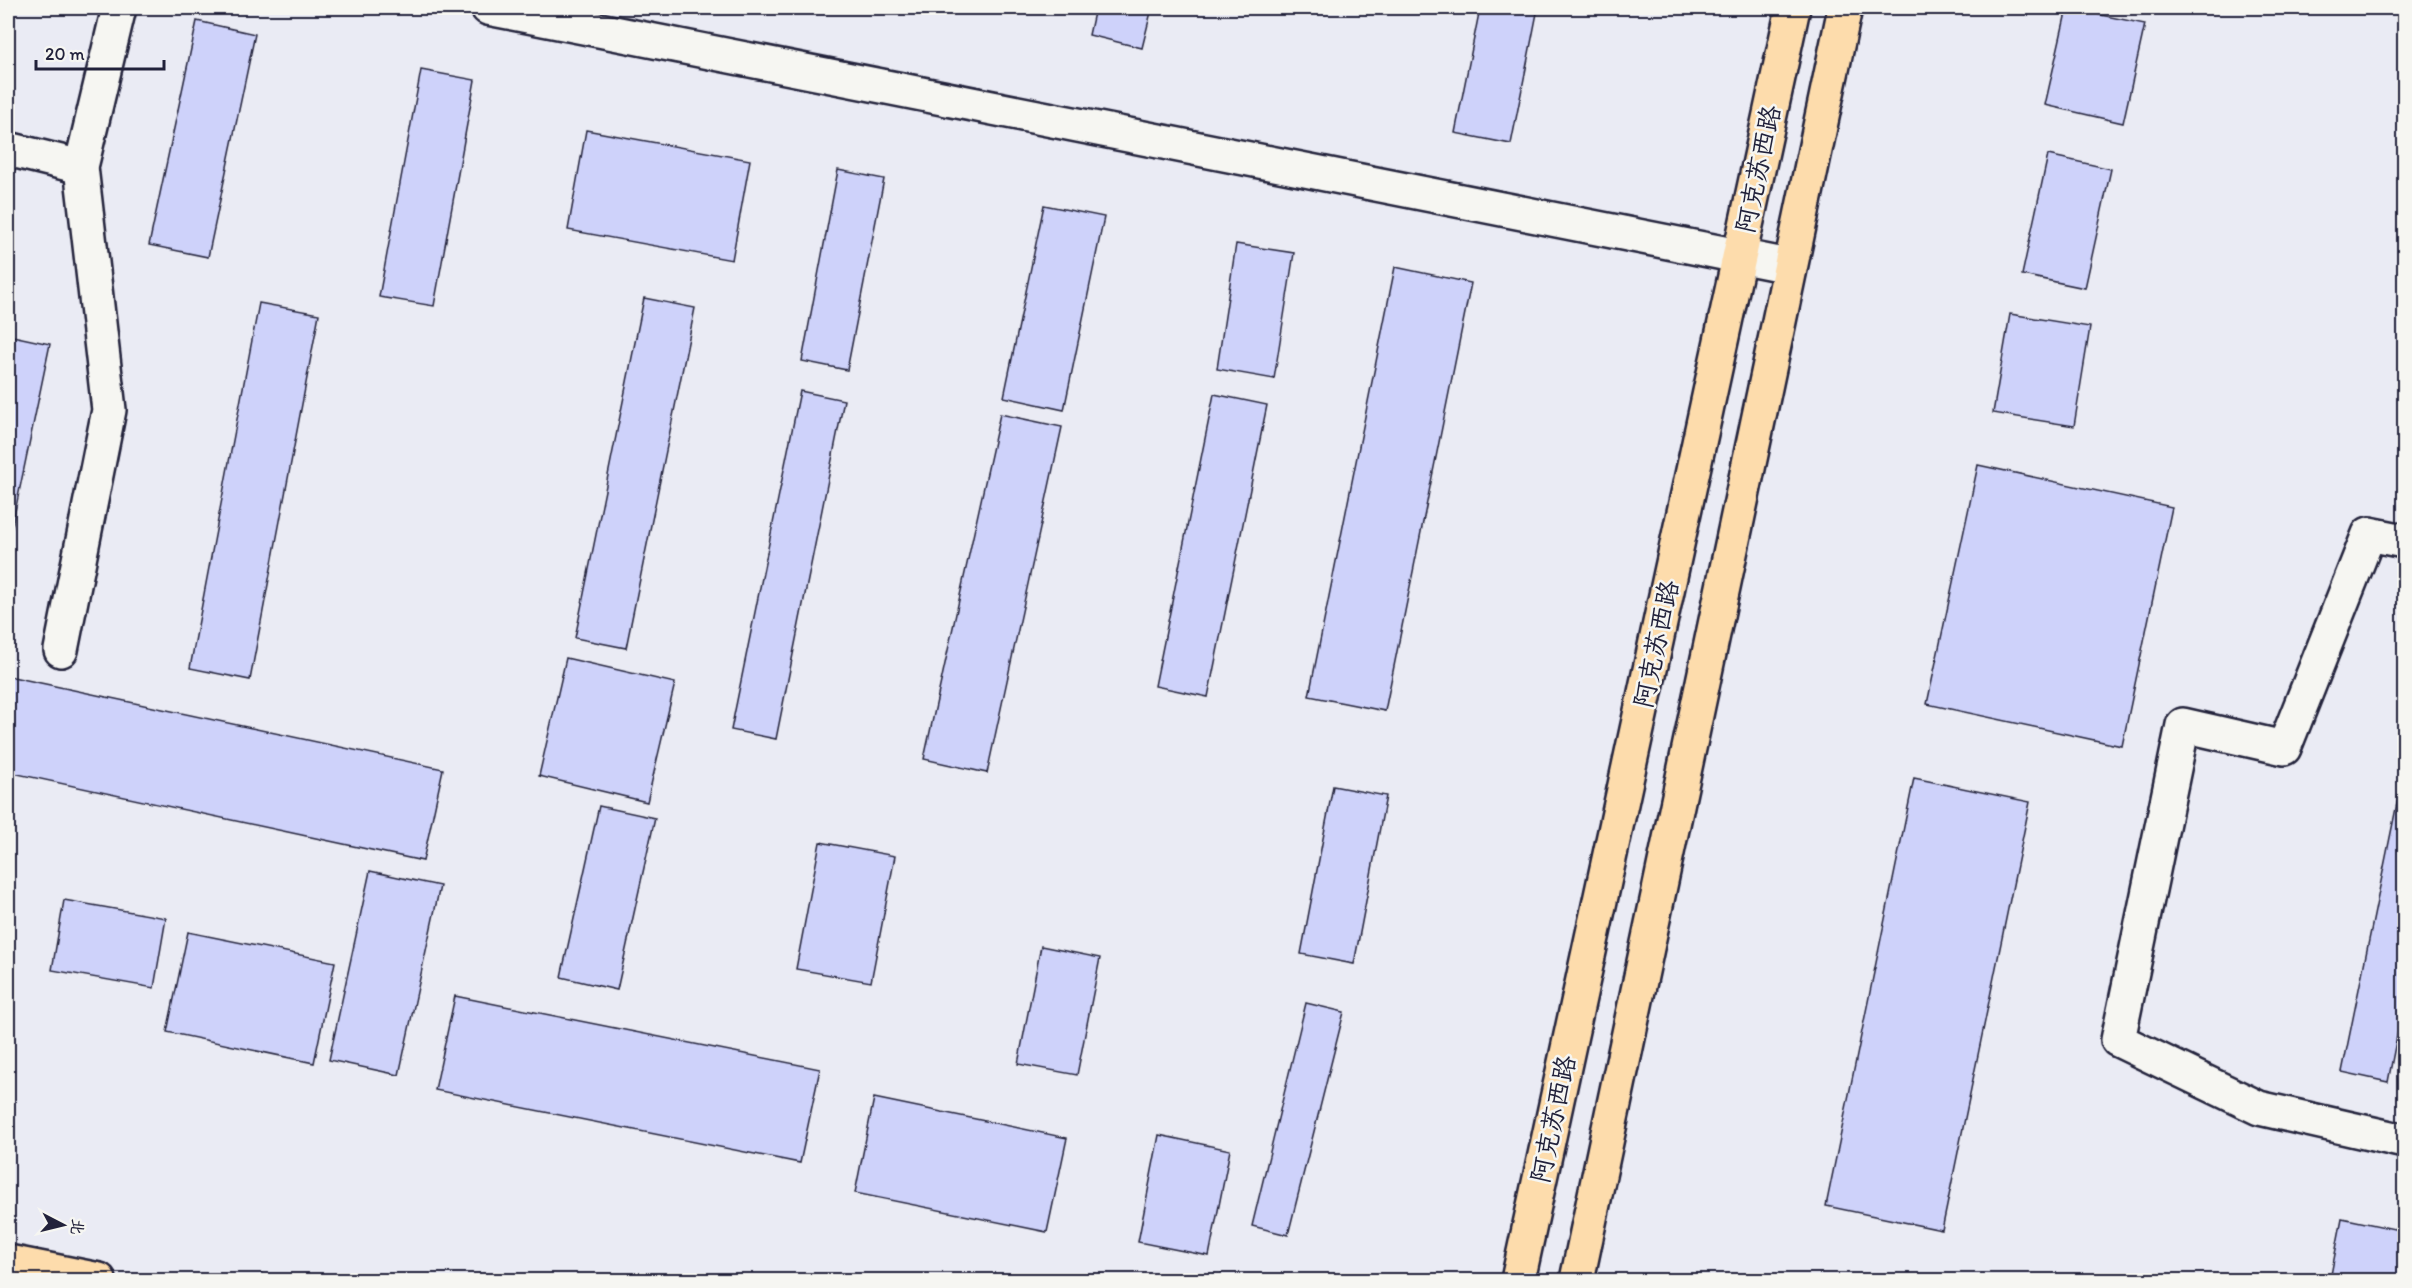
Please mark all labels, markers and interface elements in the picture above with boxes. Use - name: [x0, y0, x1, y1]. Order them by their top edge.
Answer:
- scale bar: [36, 33, 164, 71]
- text: 20 m: [45, 43, 85, 65]
- street label: 阿克苏西路: [1729, 102, 1787, 236]
- street label: 阿克苏西路: [1627, 577, 1685, 711]
- street label: 阿克苏西路: [1524, 1052, 1582, 1186]
- north arrow: [33, 1195, 93, 1255]
- text: 北: [67, 1218, 88, 1236]

